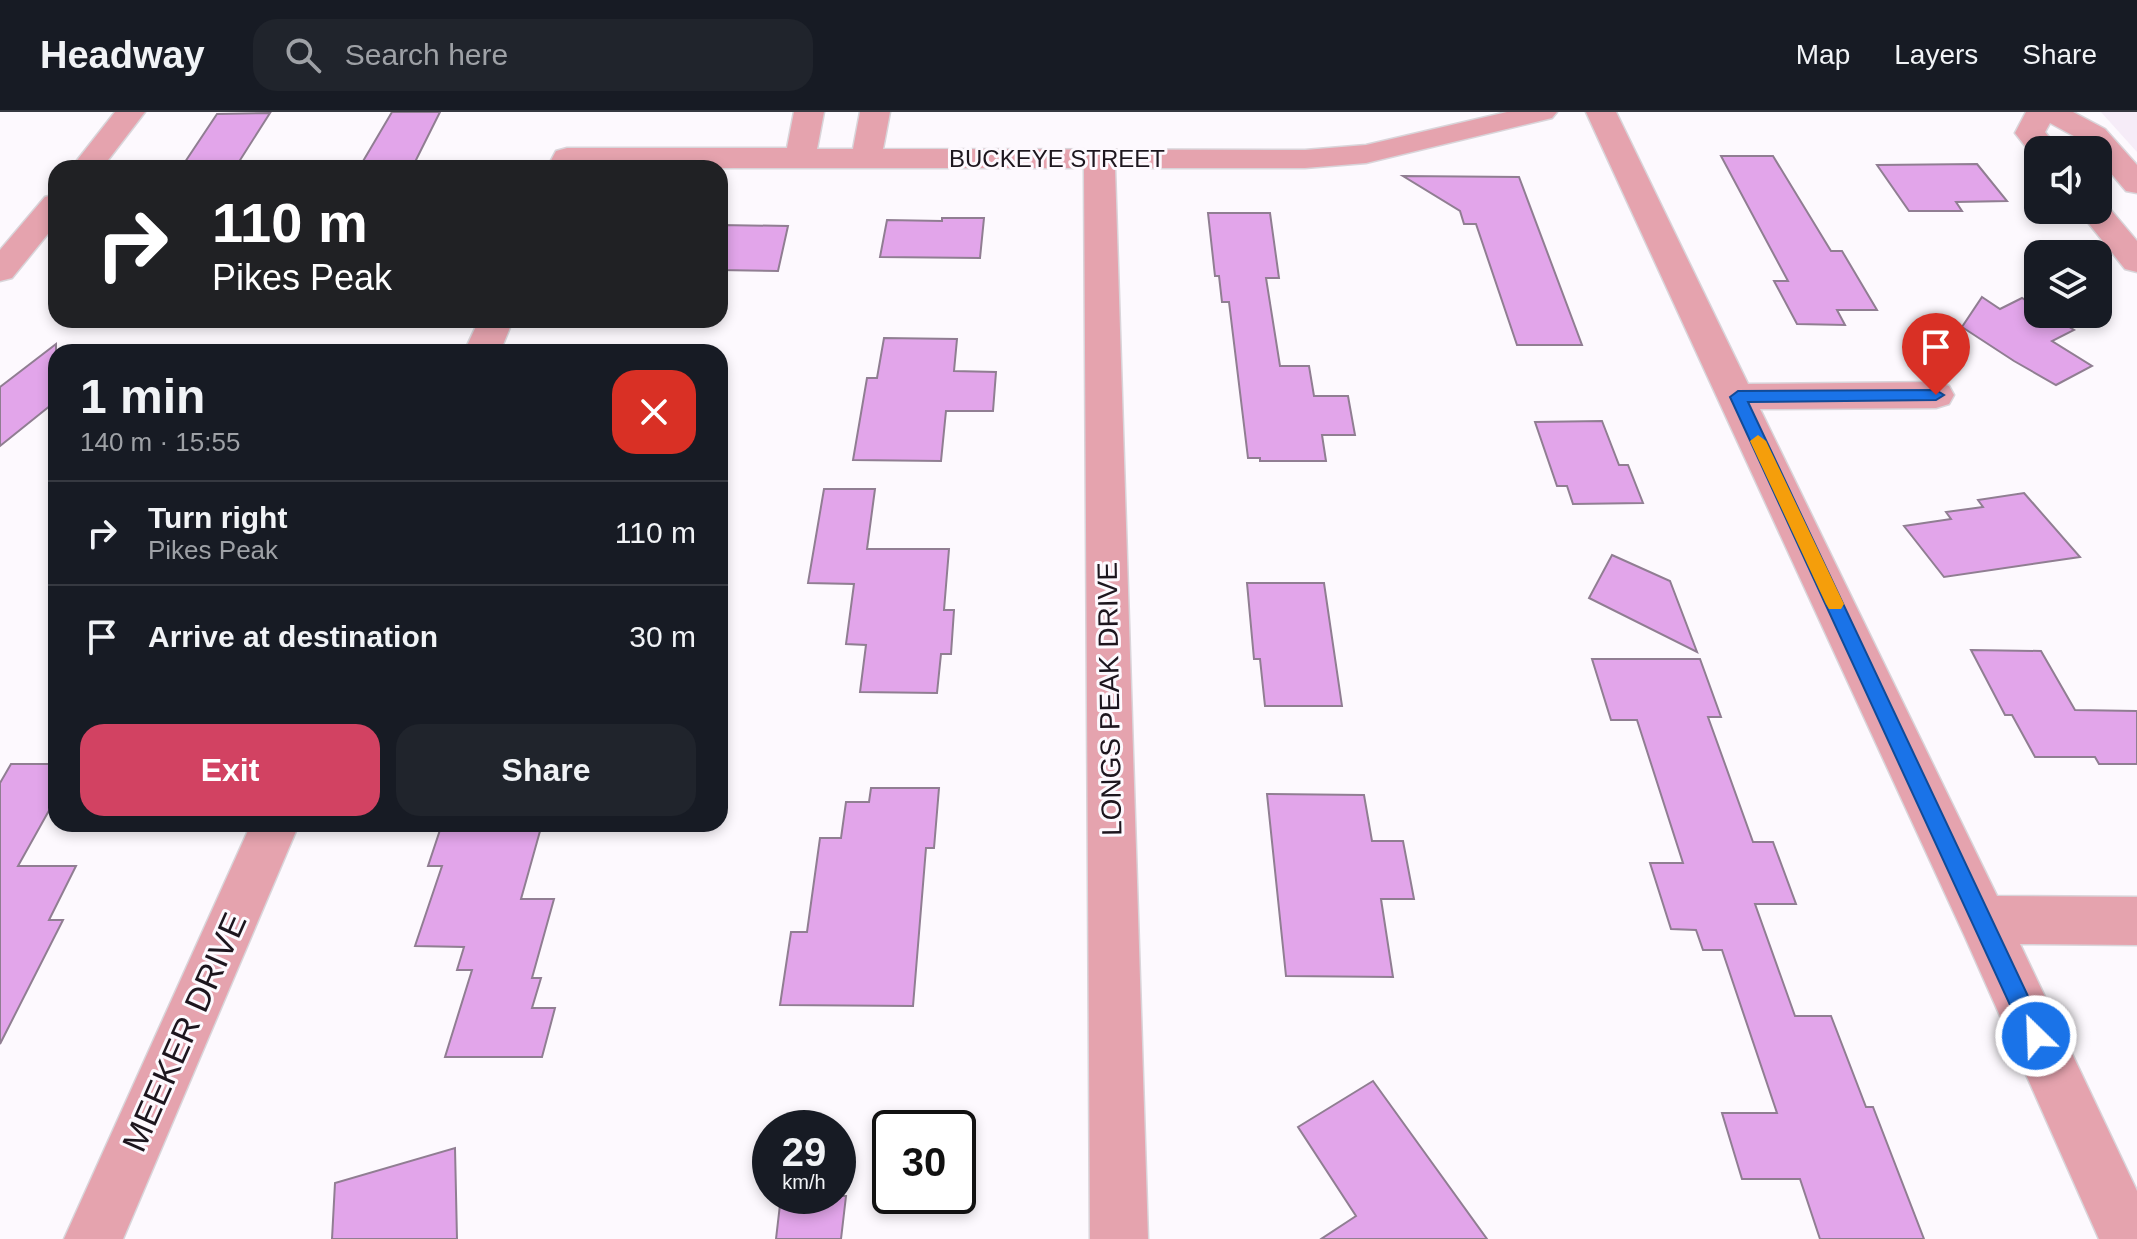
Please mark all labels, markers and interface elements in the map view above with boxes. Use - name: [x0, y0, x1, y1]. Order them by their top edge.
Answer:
- search box: [253, 19, 813, 91]
- icon: search: [281, 33, 325, 77]
- text: Headway: [40, 34, 205, 76]
- text: Search here: [345, 38, 508, 71]
- text: Map: [1796, 39, 1850, 70]
- text: Layers: [1894, 39, 1978, 70]
- text: Share: [2022, 39, 2097, 70]
- map controls: [2024, 136, 2112, 328]
- button: sound: [2024, 136, 2112, 224]
- street label: BUCKEYE STREET: [949, 145, 1165, 172]
- text: 110 m: [212, 191, 368, 254]
- icon: right: [80, 192, 184, 296]
- button: layers: [2024, 240, 2112, 328]
- text: Pikes Peak: [212, 257, 392, 298]
- pin: [1902, 313, 1970, 395]
- icon: arrive: [1914, 325, 1958, 369]
- text: 1 min: [80, 370, 205, 423]
- button: close: [612, 370, 696, 454]
- text: 140 m · 15:55: [80, 427, 240, 457]
- text: Turn right: [148, 501, 287, 534]
- icon: right: [80, 511, 124, 555]
- text: 110 m: [615, 516, 696, 549]
- text: Pikes Peak: [148, 535, 278, 565]
- street label: LONGS PEAK DRIVE: [1092, 562, 1127, 836]
- icon: arrive: [80, 615, 124, 659]
- text: Arrive at destination: [148, 620, 438, 653]
- text: 30 m: [629, 620, 696, 653]
- button: Exit: [80, 724, 380, 816]
- button: Share: [396, 724, 696, 816]
- street label: MEEKER DRIVE: [114, 907, 254, 1157]
- position arrow: [1994, 994, 2078, 1078]
- speed limit sign: 30: [872, 1110, 976, 1214]
- text: 29: [782, 1130, 826, 1174]
- text: km/h: [782, 1171, 826, 1193]

